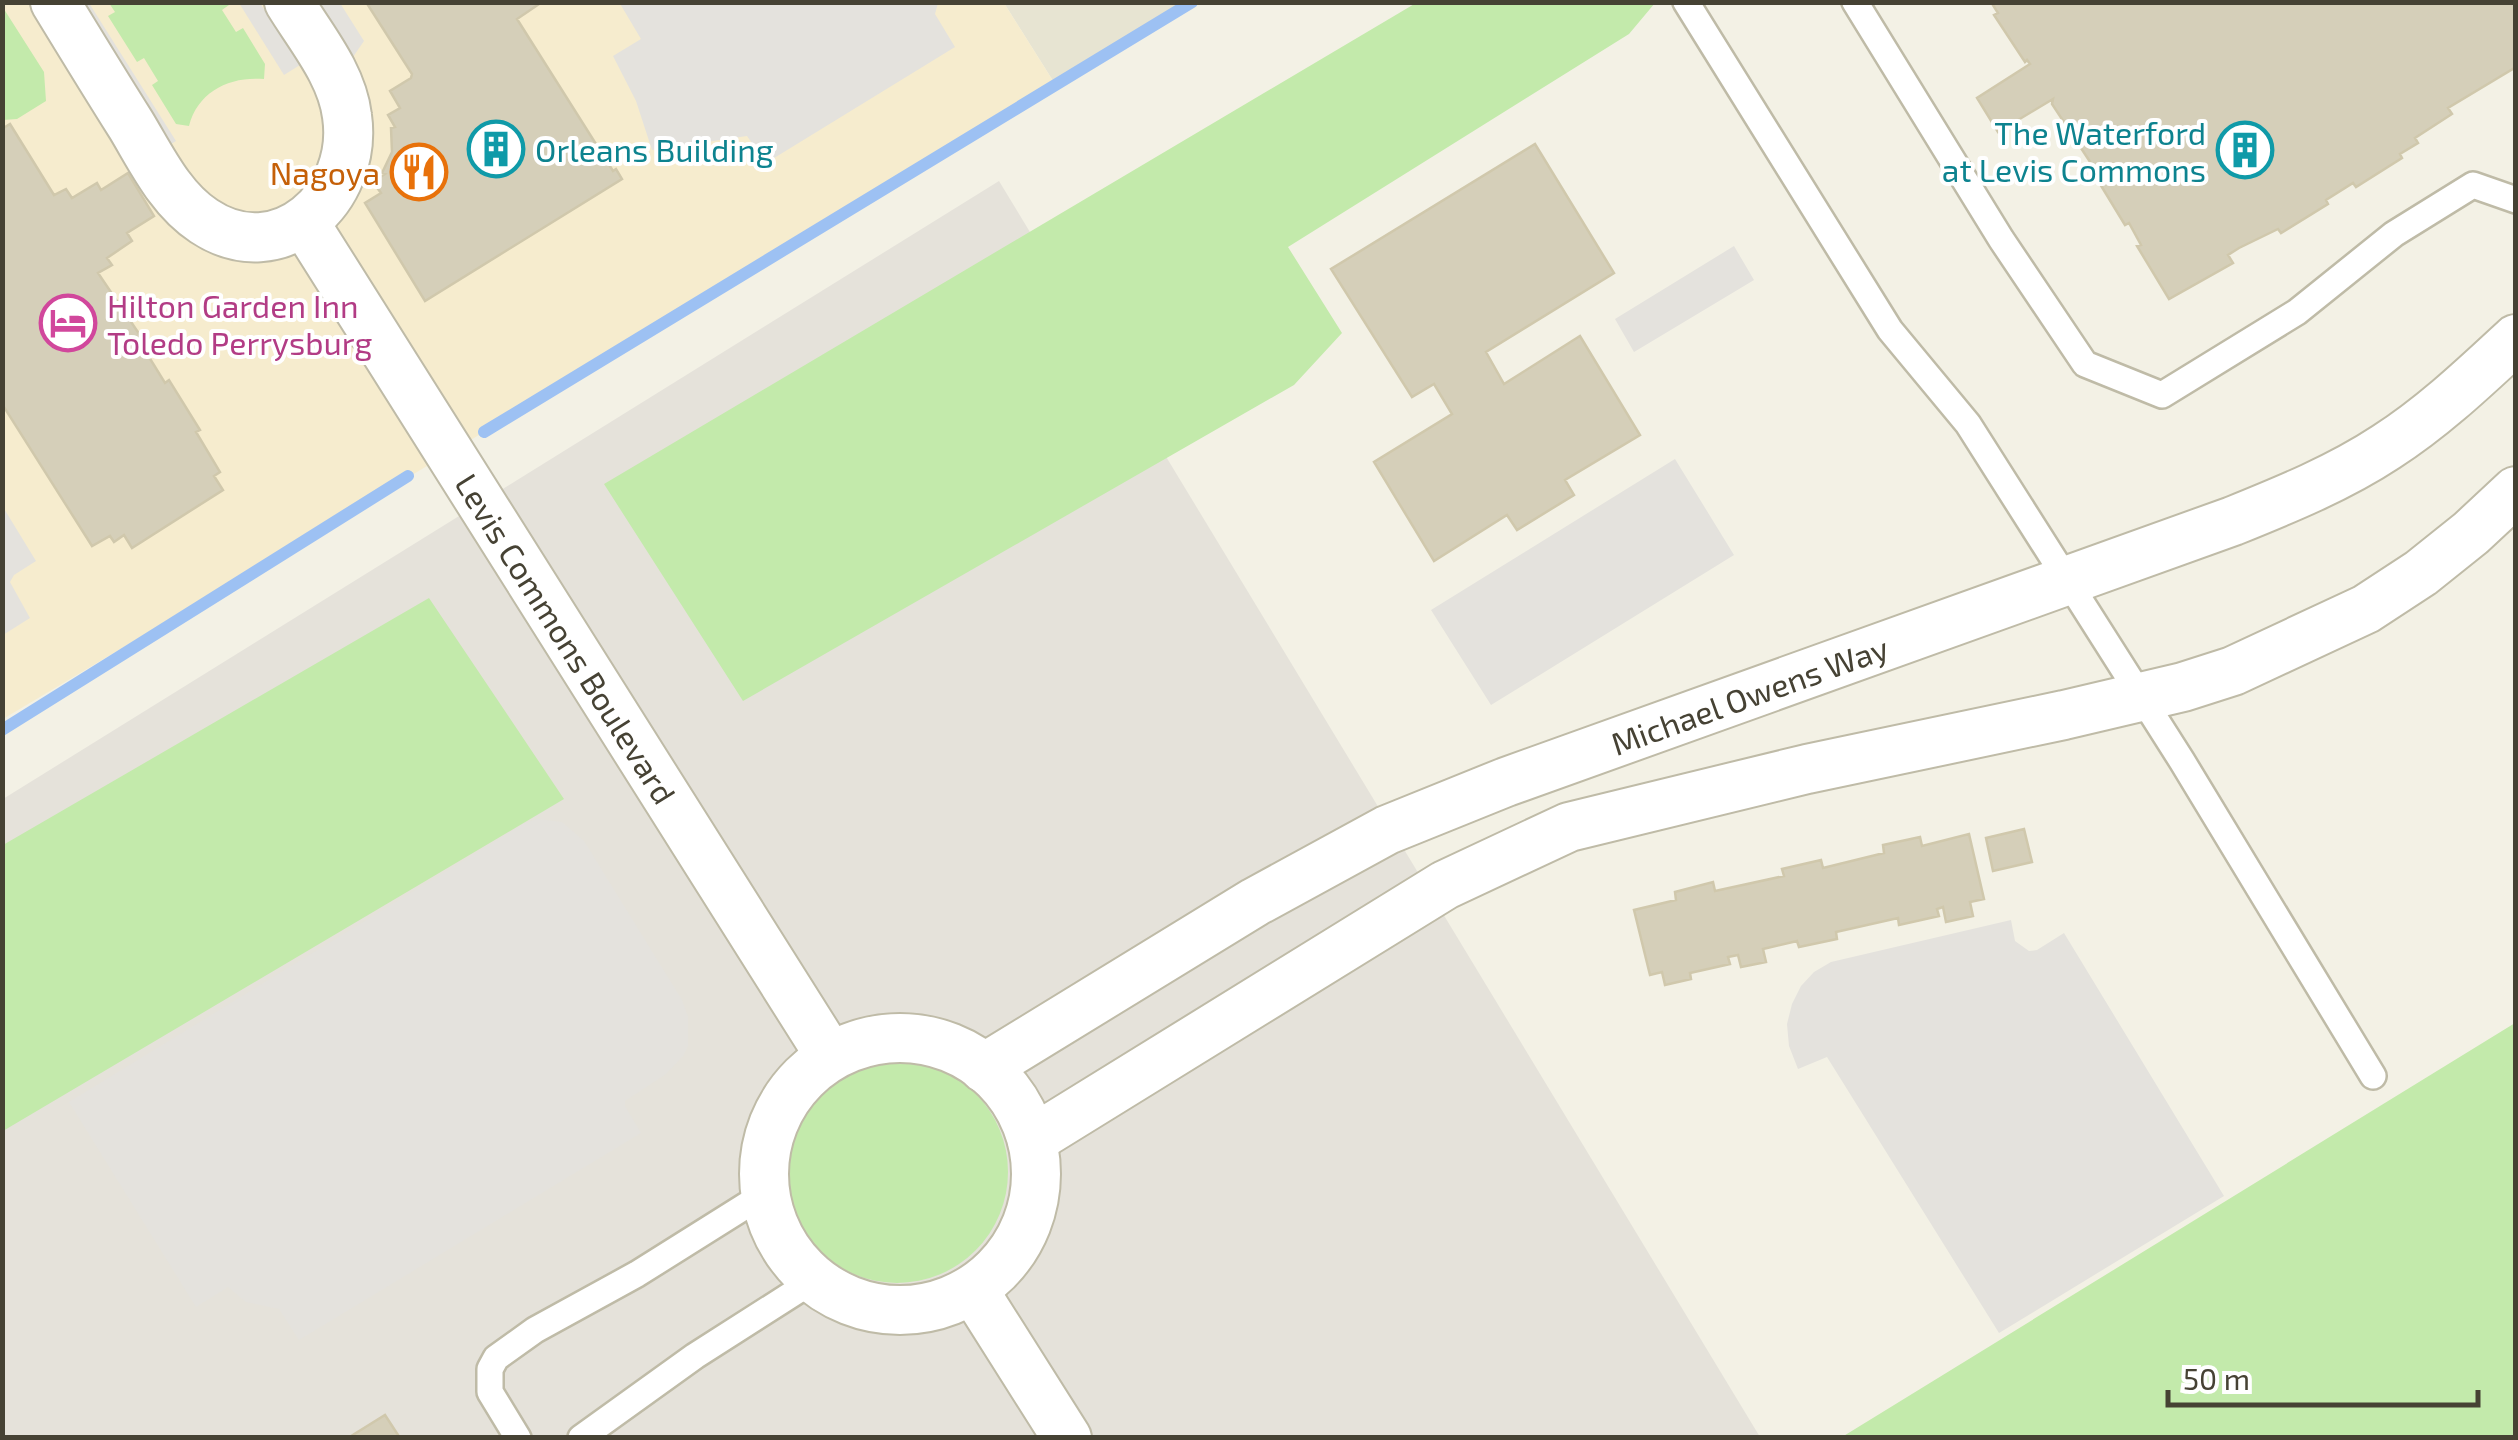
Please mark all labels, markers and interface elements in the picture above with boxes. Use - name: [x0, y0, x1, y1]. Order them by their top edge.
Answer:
- place label: The Waterford at Levis Commons: [1942, 113, 2206, 188]
- building icon: Orleans Building: [466, 119, 526, 179]
- building icon: The Waterford at Levis Commons: [2215, 120, 2275, 180]
- place label: Orleans Building: [535, 130, 774, 168]
- restaurant icon: Nagoya: [389, 142, 449, 202]
- place label: Nagoya: [270, 153, 380, 191]
- place label: Hilton Garden Inn Toledo Perrysburg: [107, 286, 372, 361]
- hotel icon: Hilton Garden Inn Toledo Perrysburg: [38, 293, 98, 353]
- street label: Levis Commons Boulevard: [448, 466, 685, 810]
- street label: Michael Owens Way: [1606, 627, 1893, 762]
- scale bar: [2168, 1345, 2478, 1407]
- text: 50 m: [2183, 1360, 2250, 1396]

